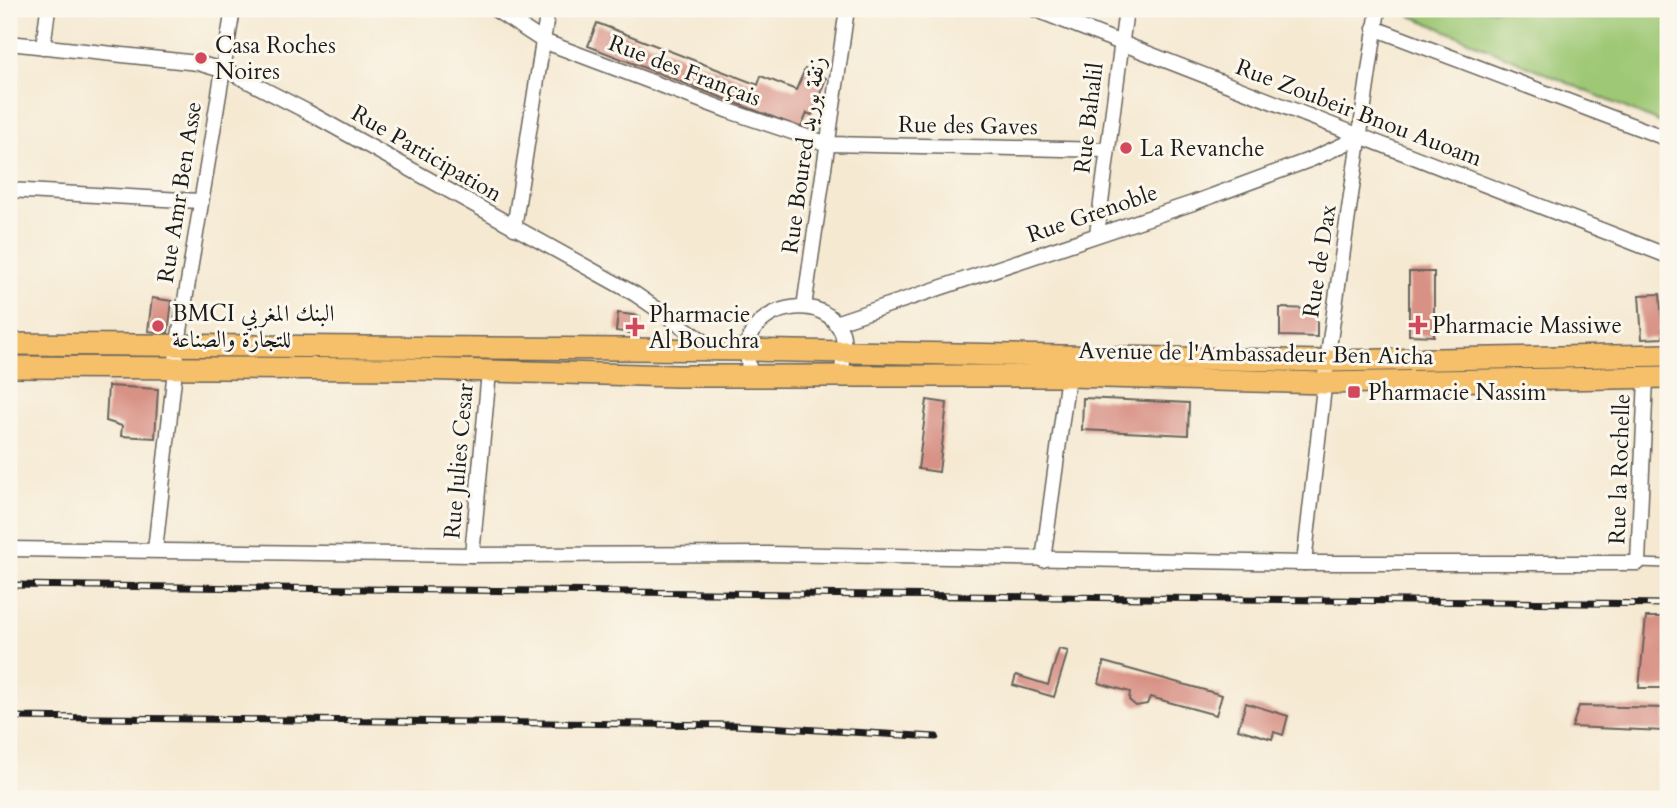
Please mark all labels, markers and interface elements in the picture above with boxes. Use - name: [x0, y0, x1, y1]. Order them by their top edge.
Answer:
- street label: Rue des Français: [604, 27, 765, 114]
- place label: Casa Roches Noires: [215, 30, 336, 87]
- marker: Casa Roches Noires: [193, 50, 209, 66]
- street label: Rue Zoubeir Bnou Auoam: [1231, 51, 1487, 174]
- street label: Rue Boured زنقة بوريد: [774, 55, 833, 256]
- street label: Rue Bahalil: [1066, 61, 1111, 175]
- street label: Rue Participation: [346, 98, 508, 209]
- street label: Rue Amr Ben Asse: [150, 99, 209, 285]
- street label: Rue des Gaves: [898, 109, 1038, 142]
- place label: La Revanche: [1140, 133, 1265, 164]
- marker: La Revanche: [1118, 140, 1134, 156]
- street label: Rue Grenoble: [1023, 177, 1162, 250]
- street label: Rue de Dax: [1295, 202, 1344, 320]
- place label: BMCI البنك المغربي للتجارة والصناعة: [172, 298, 335, 355]
- place label: Pharmacie Al Bouchra: [649, 299, 760, 356]
- place label: Pharmacie Massiwe: [1432, 310, 1622, 341]
- marker: Pharmacie Massiwe: [1410, 317, 1426, 333]
- marker: BMCI البنك المغربي للتجارة والصناعة: [150, 318, 166, 334]
- marker: Pharmacie Al Bouchra: [627, 319, 643, 335]
- street label: Avenue de l'Ambassadeur Ben Aicha: [1078, 335, 1434, 372]
- place label: Pharmacie Nassim: [1368, 377, 1547, 408]
- street label: Rue Julies Cesar: [436, 381, 481, 540]
- marker: Pharmacie Nassim: [1346, 384, 1362, 400]
- street label: Rue la Rochelle: [1601, 393, 1638, 545]

